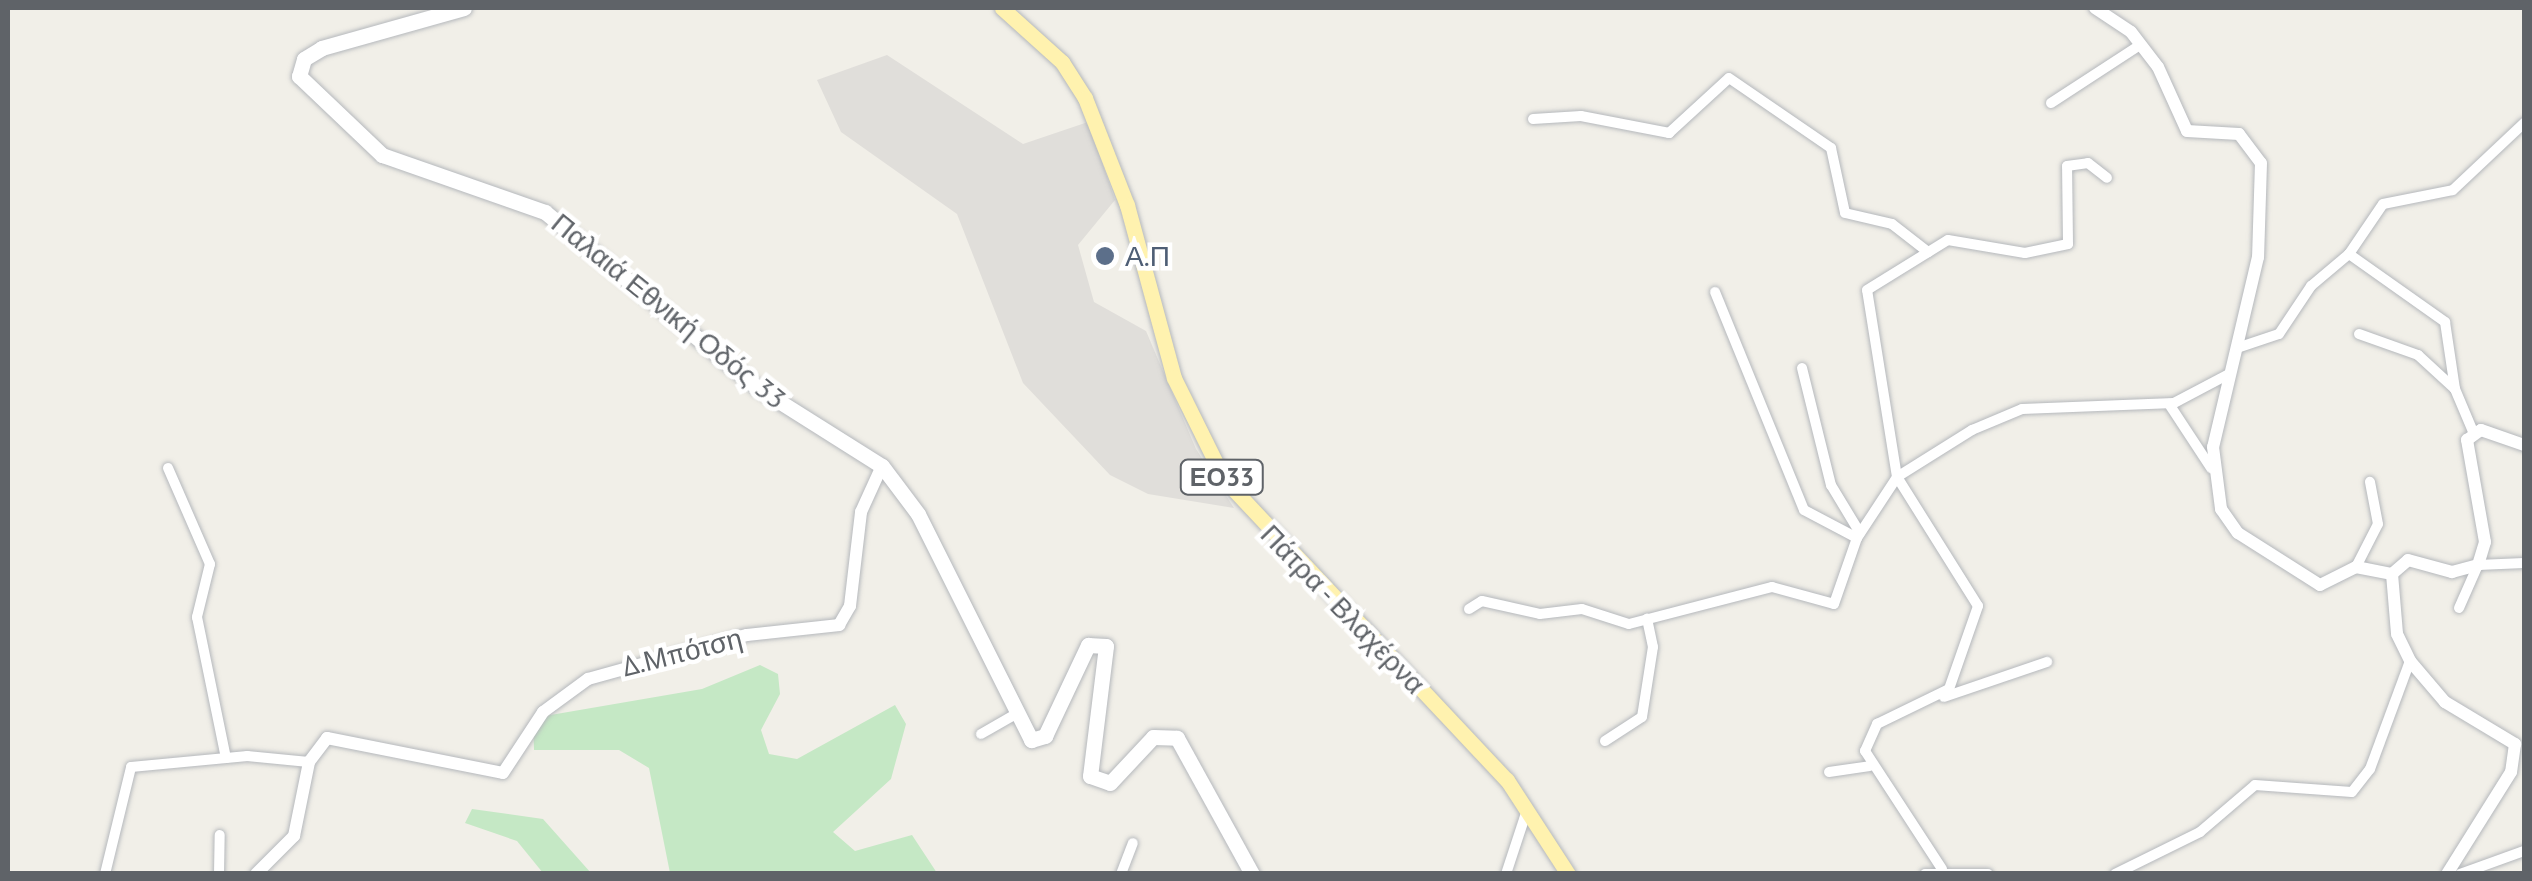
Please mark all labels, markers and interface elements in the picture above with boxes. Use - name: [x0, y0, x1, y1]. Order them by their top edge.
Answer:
- street label: Παλαιά Εθνική Οδός 33: [545, 206, 793, 416]
- place label: Α.Π: [1125, 239, 1170, 273]
- marker: Α.Π: [1094, 245, 1116, 267]
- road number: ΕΟ33: [1180, 457, 1264, 497]
- street label: Πάτρα - Βλαχέρνα: [1252, 516, 1434, 702]
- street label: Δ.Μπότση: [619, 621, 745, 683]

